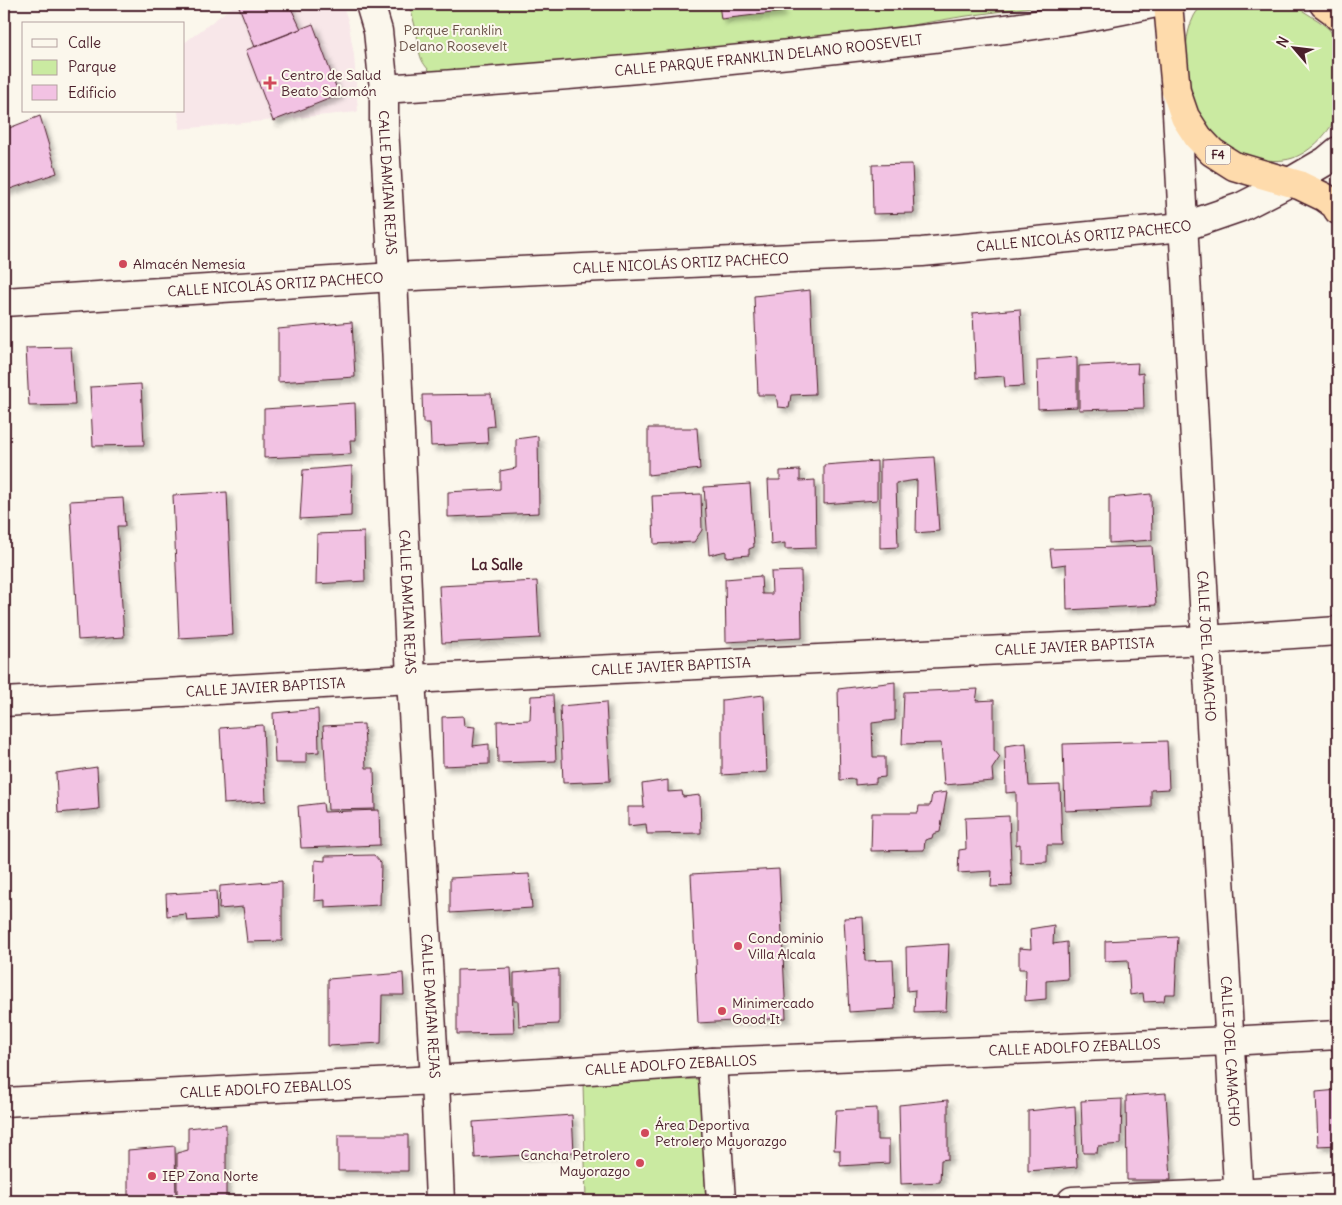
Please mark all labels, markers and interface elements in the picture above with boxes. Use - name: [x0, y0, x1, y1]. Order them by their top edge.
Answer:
- park label: Parque Franklin Delano Roosevelt: [399, 21, 508, 55]
- legend: [22, 22, 185, 112]
- north arrow: [1270, 22, 1320, 72]
- street label: CALLE PARQUE FRANKLIN DELANO ROOSEVELT: [614, 30, 923, 80]
- text: Calle: [68, 33, 101, 52]
- text: N: [1272, 33, 1293, 50]
- text: Parque: [68, 57, 116, 76]
- place label: Centro de Salud Beato Salomón: [281, 66, 381, 100]
- marker: Centro de Salud Beato Salomón: [263, 76, 277, 90]
- text: Edificio: [68, 83, 116, 102]
- street label: CALLE DAMIAN REJAS: [375, 110, 401, 255]
- road number: F4: [1206, 146, 1230, 164]
- street label: CALLE NICOLÁS ORTIZ PACHECO: [975, 216, 1194, 256]
- street label: CALLE NICOLÁS ORTIZ PACHECO: [572, 249, 790, 277]
- place label: Almacén Nemesia: [133, 255, 246, 273]
- marker: Almacén Nemesia: [117, 258, 129, 270]
- street label: CALLE NICOLÁS ORTIZ PACHECO: [167, 269, 384, 300]
- street label: CALLE DAMIAN REJAS: [395, 529, 420, 675]
- district label: La Salle: [471, 555, 523, 574]
- street label: CALLE JOEL CAMACHO: [1193, 570, 1220, 722]
- street label: CALLE JAVIER BAPTISTA: [994, 634, 1155, 659]
- street label: CALLE JAVIER BAPTISTA: [591, 653, 751, 679]
- street label: CALLE JAVIER BAPTISTA: [185, 674, 346, 701]
- place label: Condominio Villa Alcala: [748, 929, 824, 963]
- street label: CALLE DAMIAN REJAS: [417, 934, 444, 1079]
- marker: Condominio Villa Alcala: [732, 940, 744, 952]
- street label: CALLE JOEL CAMACHO: [1217, 976, 1244, 1128]
- place label: Minimercado Good It: [732, 994, 814, 1028]
- marker: Minimercado Good It: [716, 1005, 728, 1017]
- street label: CALLE ADOLFO ZEBALLOS: [988, 1035, 1161, 1060]
- street label: CALLE ADOLFO ZEBALLOS: [584, 1051, 757, 1079]
- street label: CALLE ADOLFO ZEBALLOS: [179, 1075, 352, 1102]
- place label: Área Deportiva Petrolero Mayorazgo: [655, 1116, 787, 1150]
- marker: Área Deportiva Petrolero Mayorazgo: [639, 1127, 651, 1139]
- place label: Cancha Petrolero Mayorazgo: [521, 1146, 630, 1180]
- marker: Cancha Petrolero Mayorazgo: [634, 1157, 646, 1169]
- place label: IEP Zona Norte: [162, 1167, 258, 1185]
- marker: IEP Zona Norte: [146, 1170, 158, 1182]

